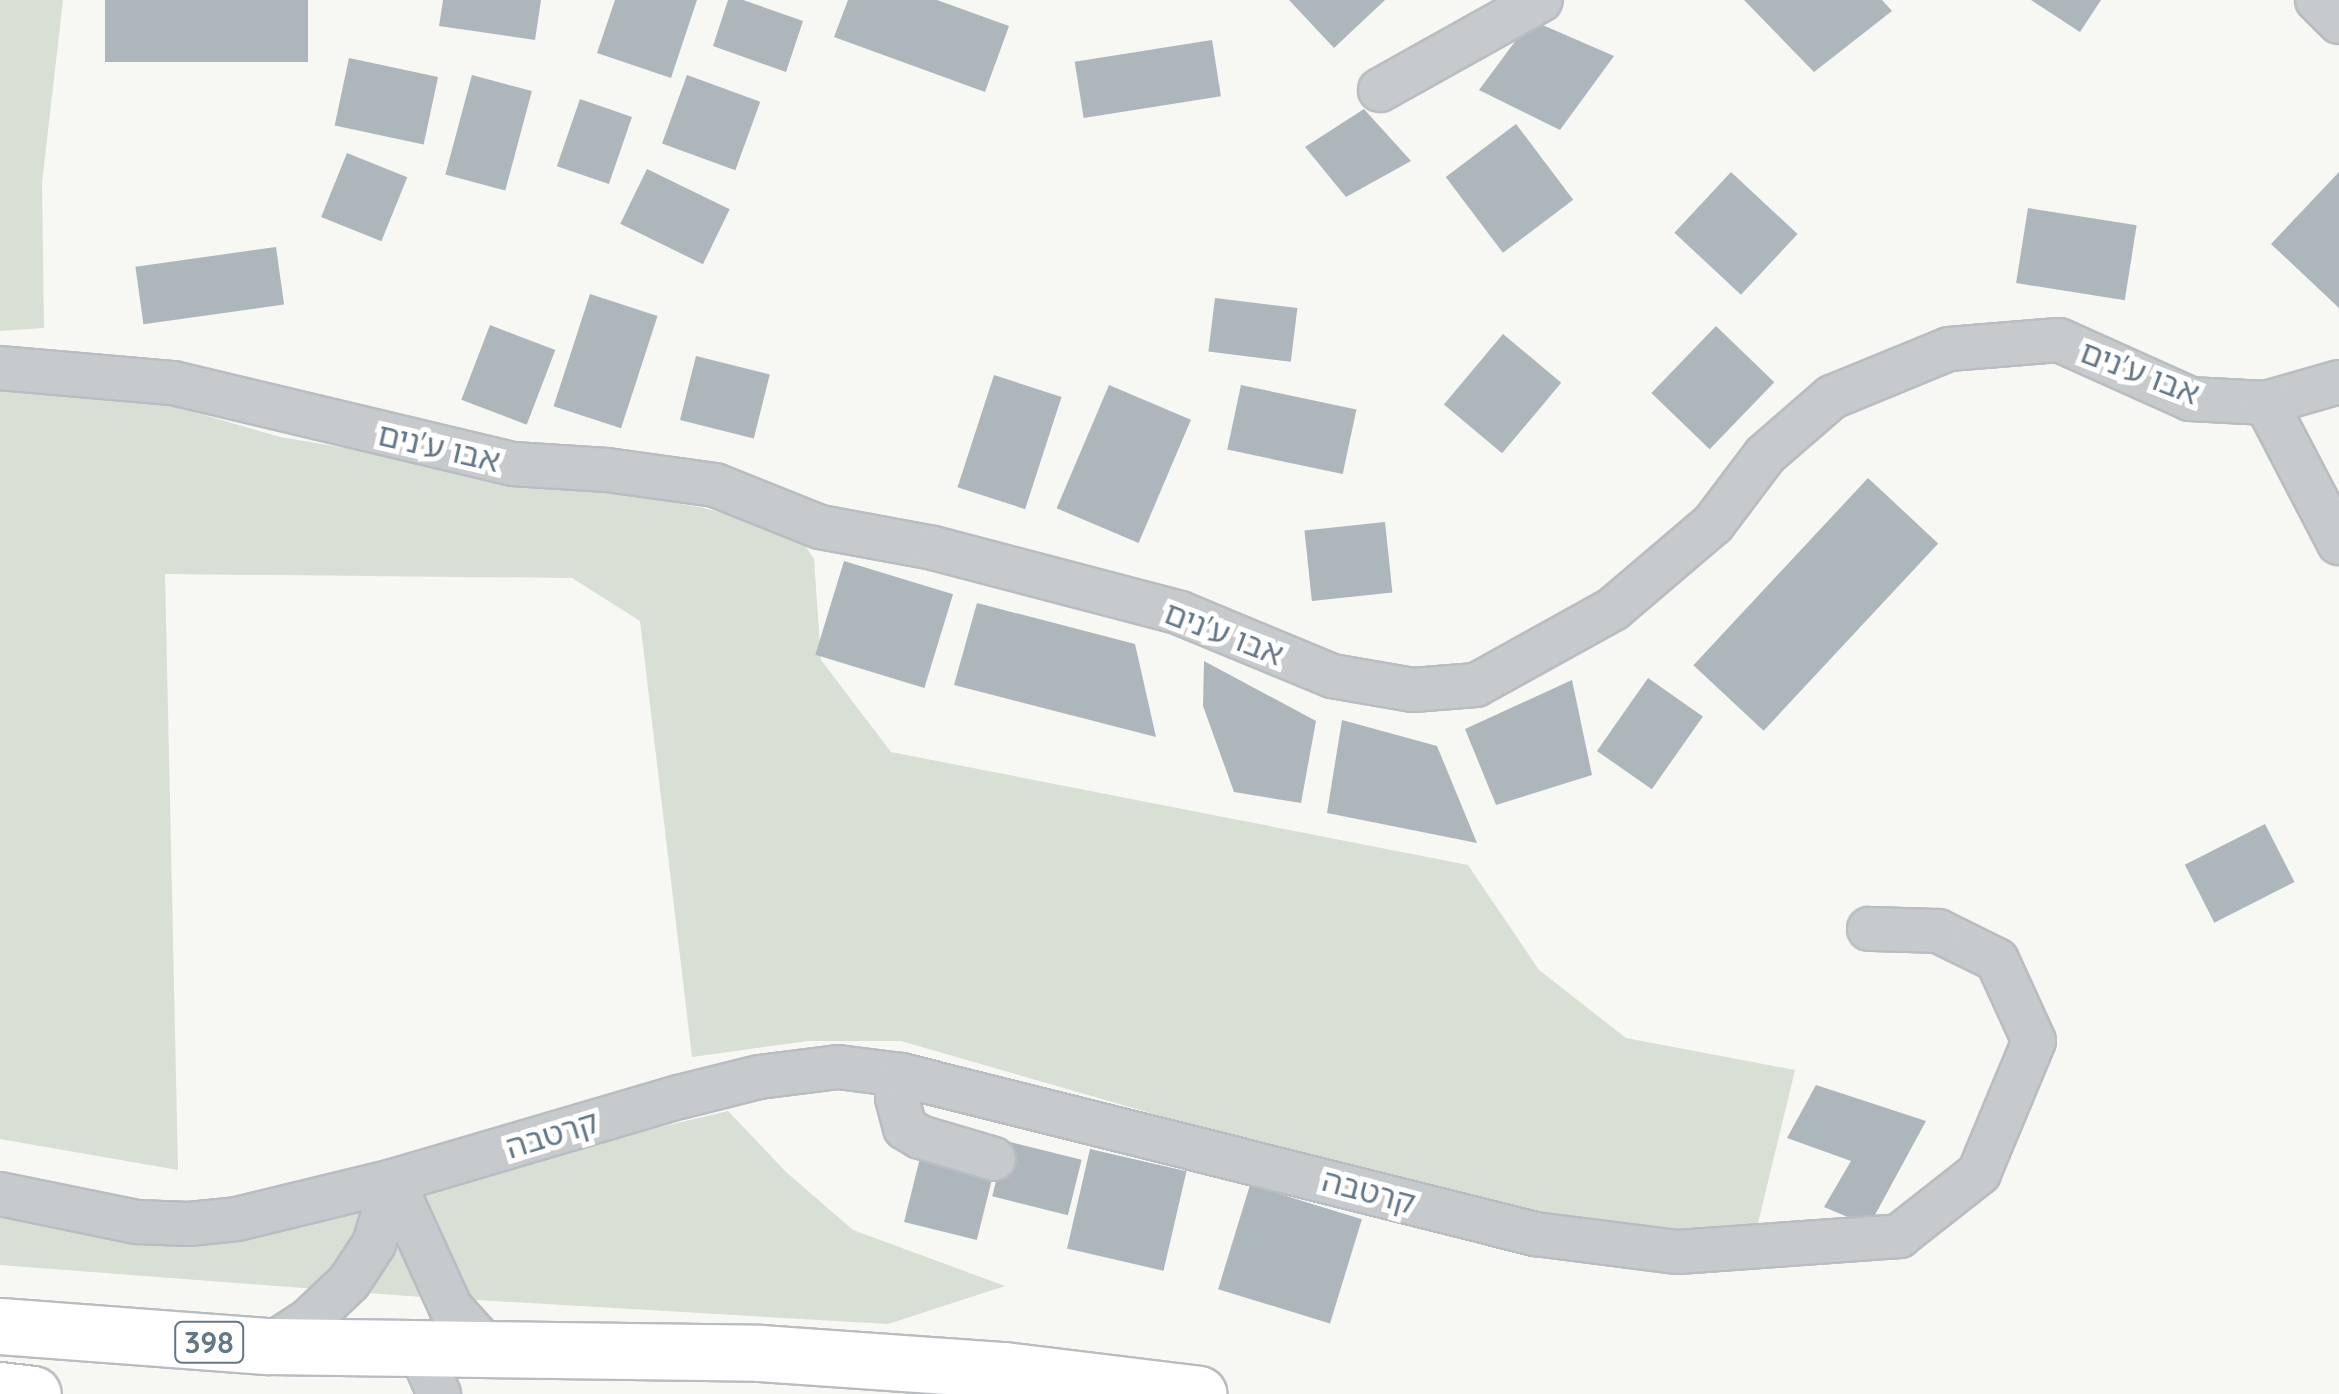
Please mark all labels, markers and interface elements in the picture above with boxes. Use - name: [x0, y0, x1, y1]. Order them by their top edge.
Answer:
- street label: אבו ע'נים: [2075, 332, 2205, 412]
- street label: אבו ע'נים: [374, 414, 504, 480]
- street label: אבו ע'נים: [1159, 593, 1289, 673]
- street label: קרטבה: [501, 1102, 603, 1166]
- street label: קרטבה: [1318, 1160, 1420, 1222]
- road number: 398: [174, 1317, 244, 1367]

